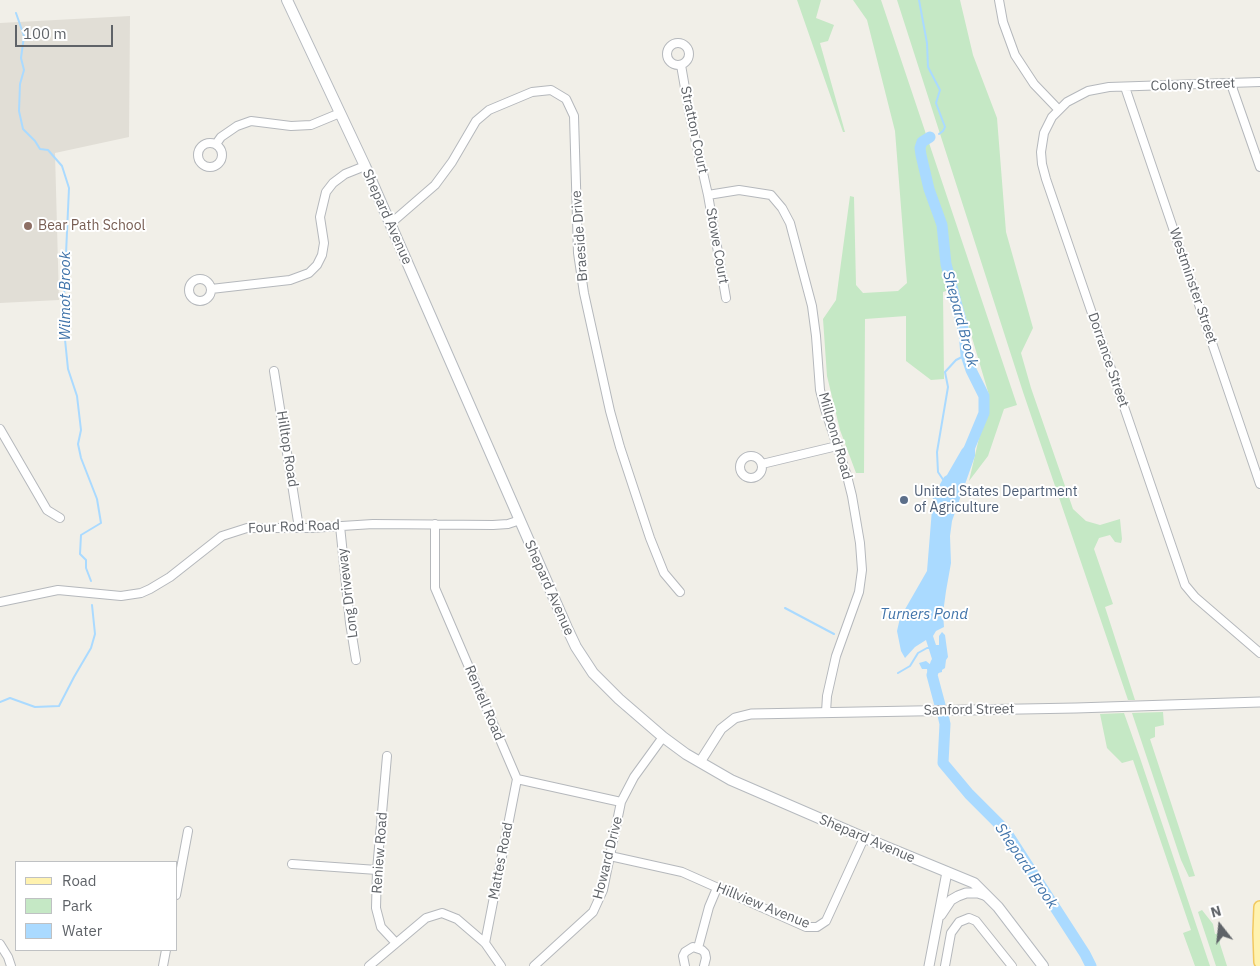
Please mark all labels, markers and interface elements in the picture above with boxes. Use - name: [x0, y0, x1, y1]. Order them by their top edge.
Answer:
- scale bar: [18, 15, 115, 47]
- text: 100 m: [23, 24, 67, 43]
- street label: Colony Street: [1150, 75, 1236, 95]
- street label: Stratton Court: [677, 85, 711, 175]
- street label: Shepard Avenue: [358, 167, 416, 267]
- street label: Braeside Drive: [568, 190, 592, 282]
- street label: Stowe Court: [702, 207, 732, 285]
- place label: Bear Path School: [38, 218, 145, 234]
- marker: Bear Path School: [22, 220, 34, 232]
- street label: Westminster Street: [1165, 226, 1221, 346]
- water label: Wilmot Brook: [57, 251, 75, 341]
- water label: Shepard Brook: [939, 269, 981, 369]
- street label: Dorrance Street: [1084, 310, 1132, 410]
- street label: Millpond Road: [815, 390, 855, 482]
- street label: Hilltop Road: [273, 410, 301, 488]
- place label: United States Department of Agriculture: [914, 484, 1078, 516]
- marker: United States Department of Agriculture: [898, 494, 910, 506]
- street label: Four Rod Road: [248, 517, 340, 537]
- street label: Shepard Avenue: [520, 538, 578, 638]
- street label: Long Driveway: [334, 547, 362, 639]
- water label: Turners Pond: [880, 606, 968, 624]
- street label: Rentell Road: [461, 663, 507, 743]
- street label: Sanford Street: [923, 701, 1015, 719]
- street label: Shepard Avenue: [816, 811, 918, 867]
- street label: Reniew Road: [369, 812, 391, 894]
- street label: Howard Drive: [590, 815, 626, 901]
- water label: Shepard Brook: [991, 820, 1061, 912]
- street label: Mattes Road: [485, 821, 517, 901]
- legend: [15, 861, 178, 951]
- text: Road: [62, 871, 97, 890]
- street label: Hillview Avenue: [714, 880, 812, 932]
- text: Park: [62, 896, 92, 915]
- north arrow: [1195, 901, 1245, 951]
- text: N: [1209, 902, 1223, 922]
- text: Water: [62, 921, 102, 940]

